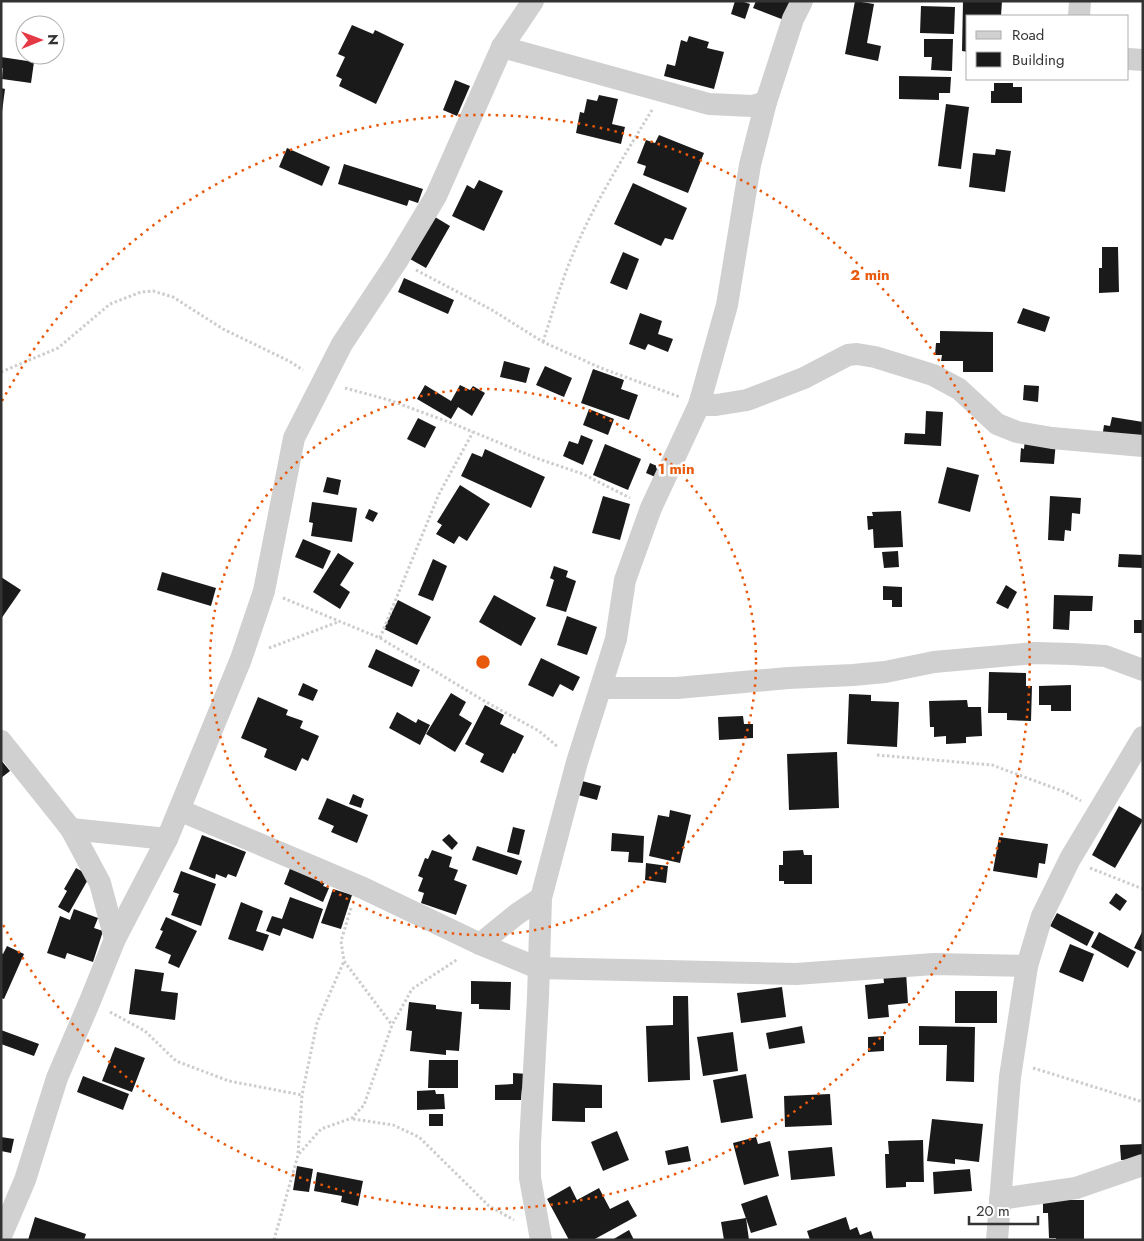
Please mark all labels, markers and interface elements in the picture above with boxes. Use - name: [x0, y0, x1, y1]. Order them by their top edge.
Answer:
- north arrow: [15, 15, 65, 65]
- legend: [966, 15, 1129, 80]
- text: Road: [1012, 24, 1044, 46]
- text: N: [43, 34, 63, 46]
- text: Building: [1012, 49, 1064, 71]
- text: 2 min: [850, 264, 890, 286]
- text: 1 min: [657, 458, 695, 480]
- centre of rings: [474, 653, 492, 671]
- scale bar: [969, 1194, 1038, 1226]
- text: 20 m: [976, 1200, 1010, 1222]

